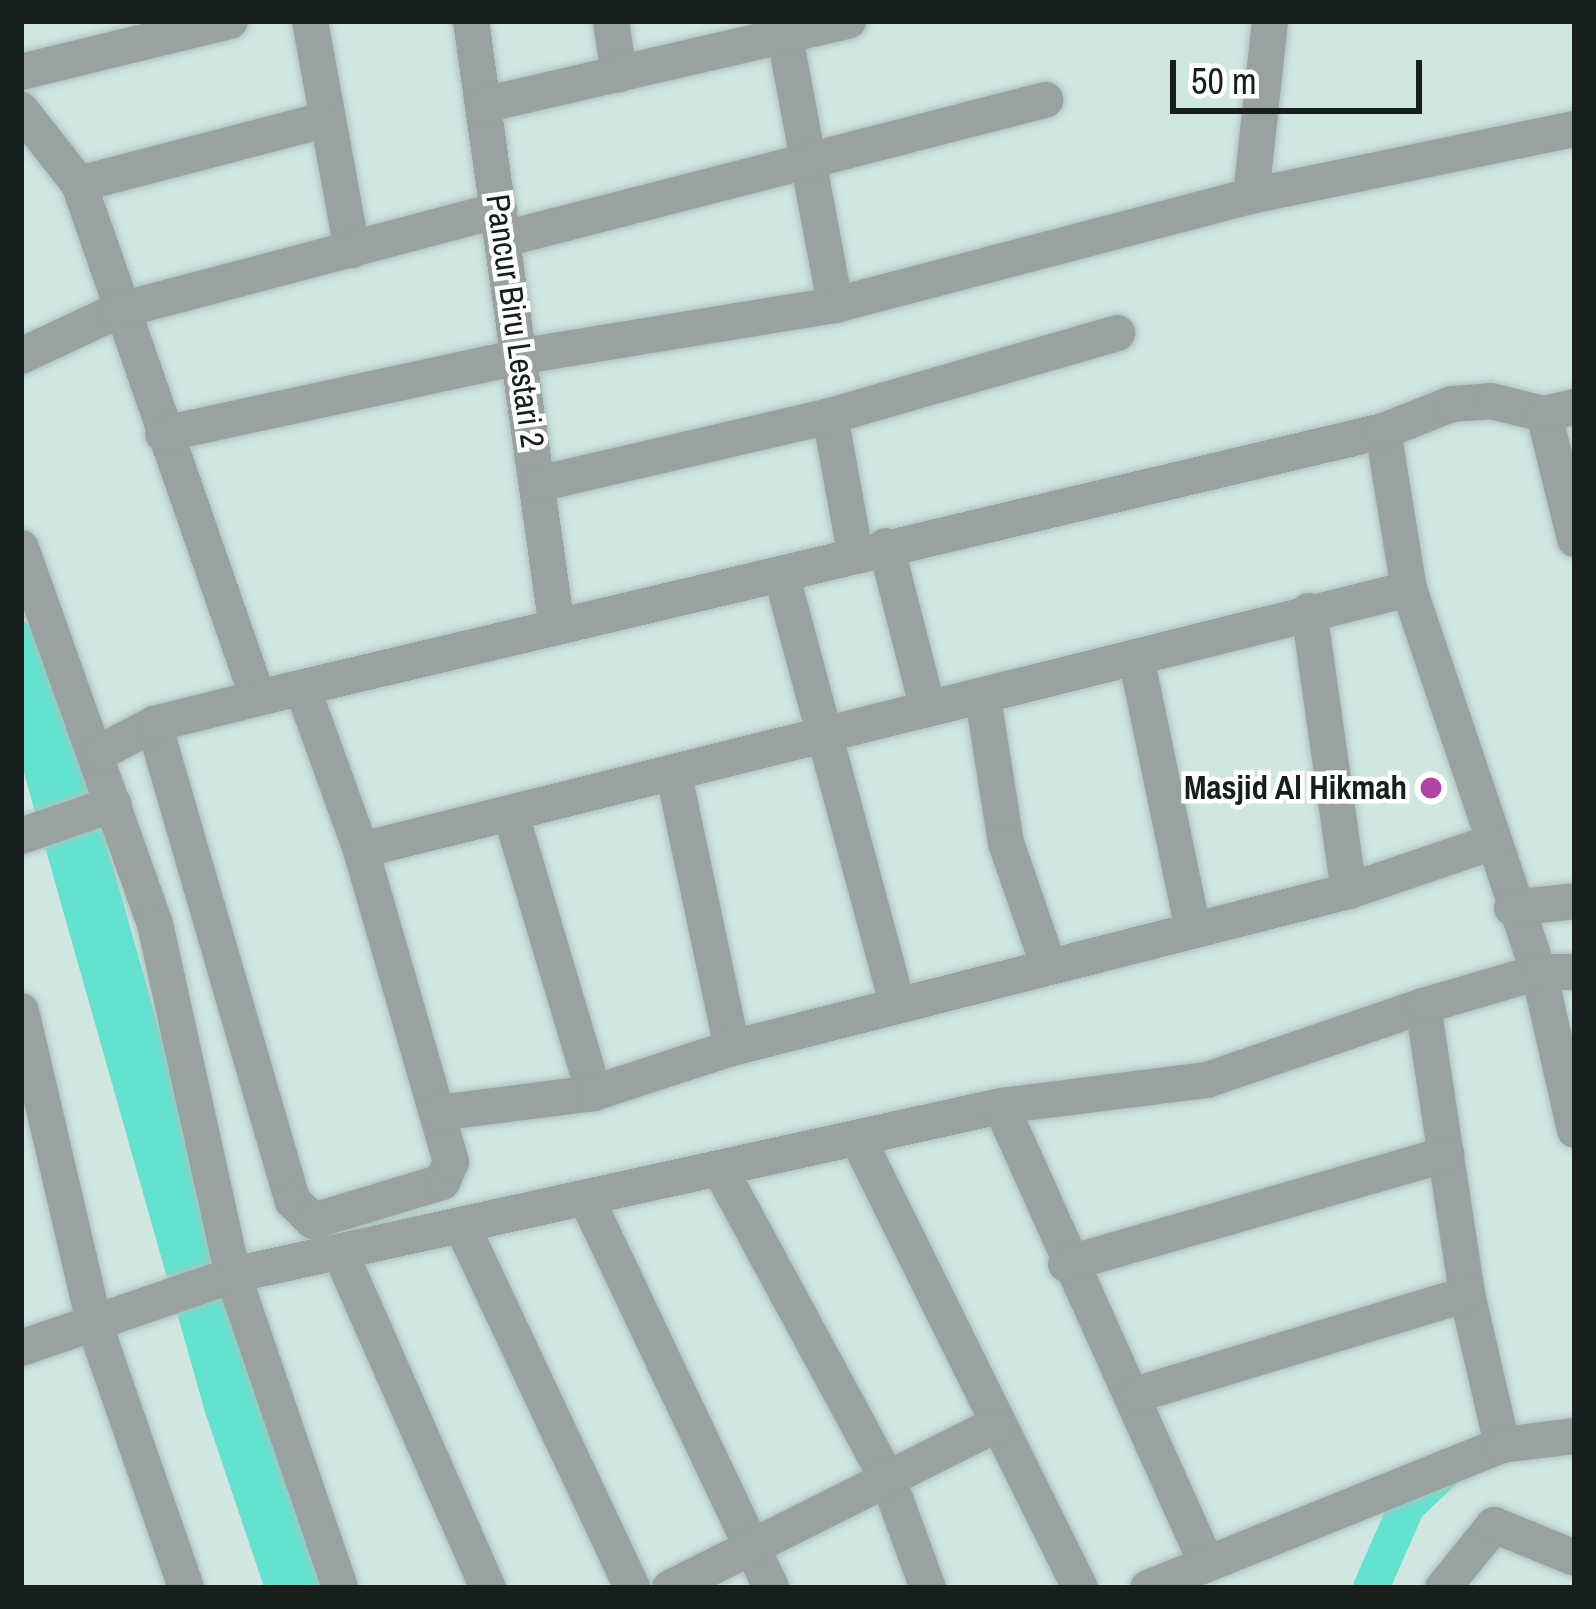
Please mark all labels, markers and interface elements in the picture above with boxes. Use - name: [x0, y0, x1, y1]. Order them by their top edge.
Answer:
- scale bar: [1176, 36, 1428, 110]
- text: 50 m: [1191, 57, 1257, 105]
- street label: Pancur Biru Lestari 2: [478, 192, 552, 450]
- place label: Masjid Al Hikmah: [1183, 768, 1407, 808]
- marker: Masjid Al Hikmah: [1418, 775, 1444, 801]

